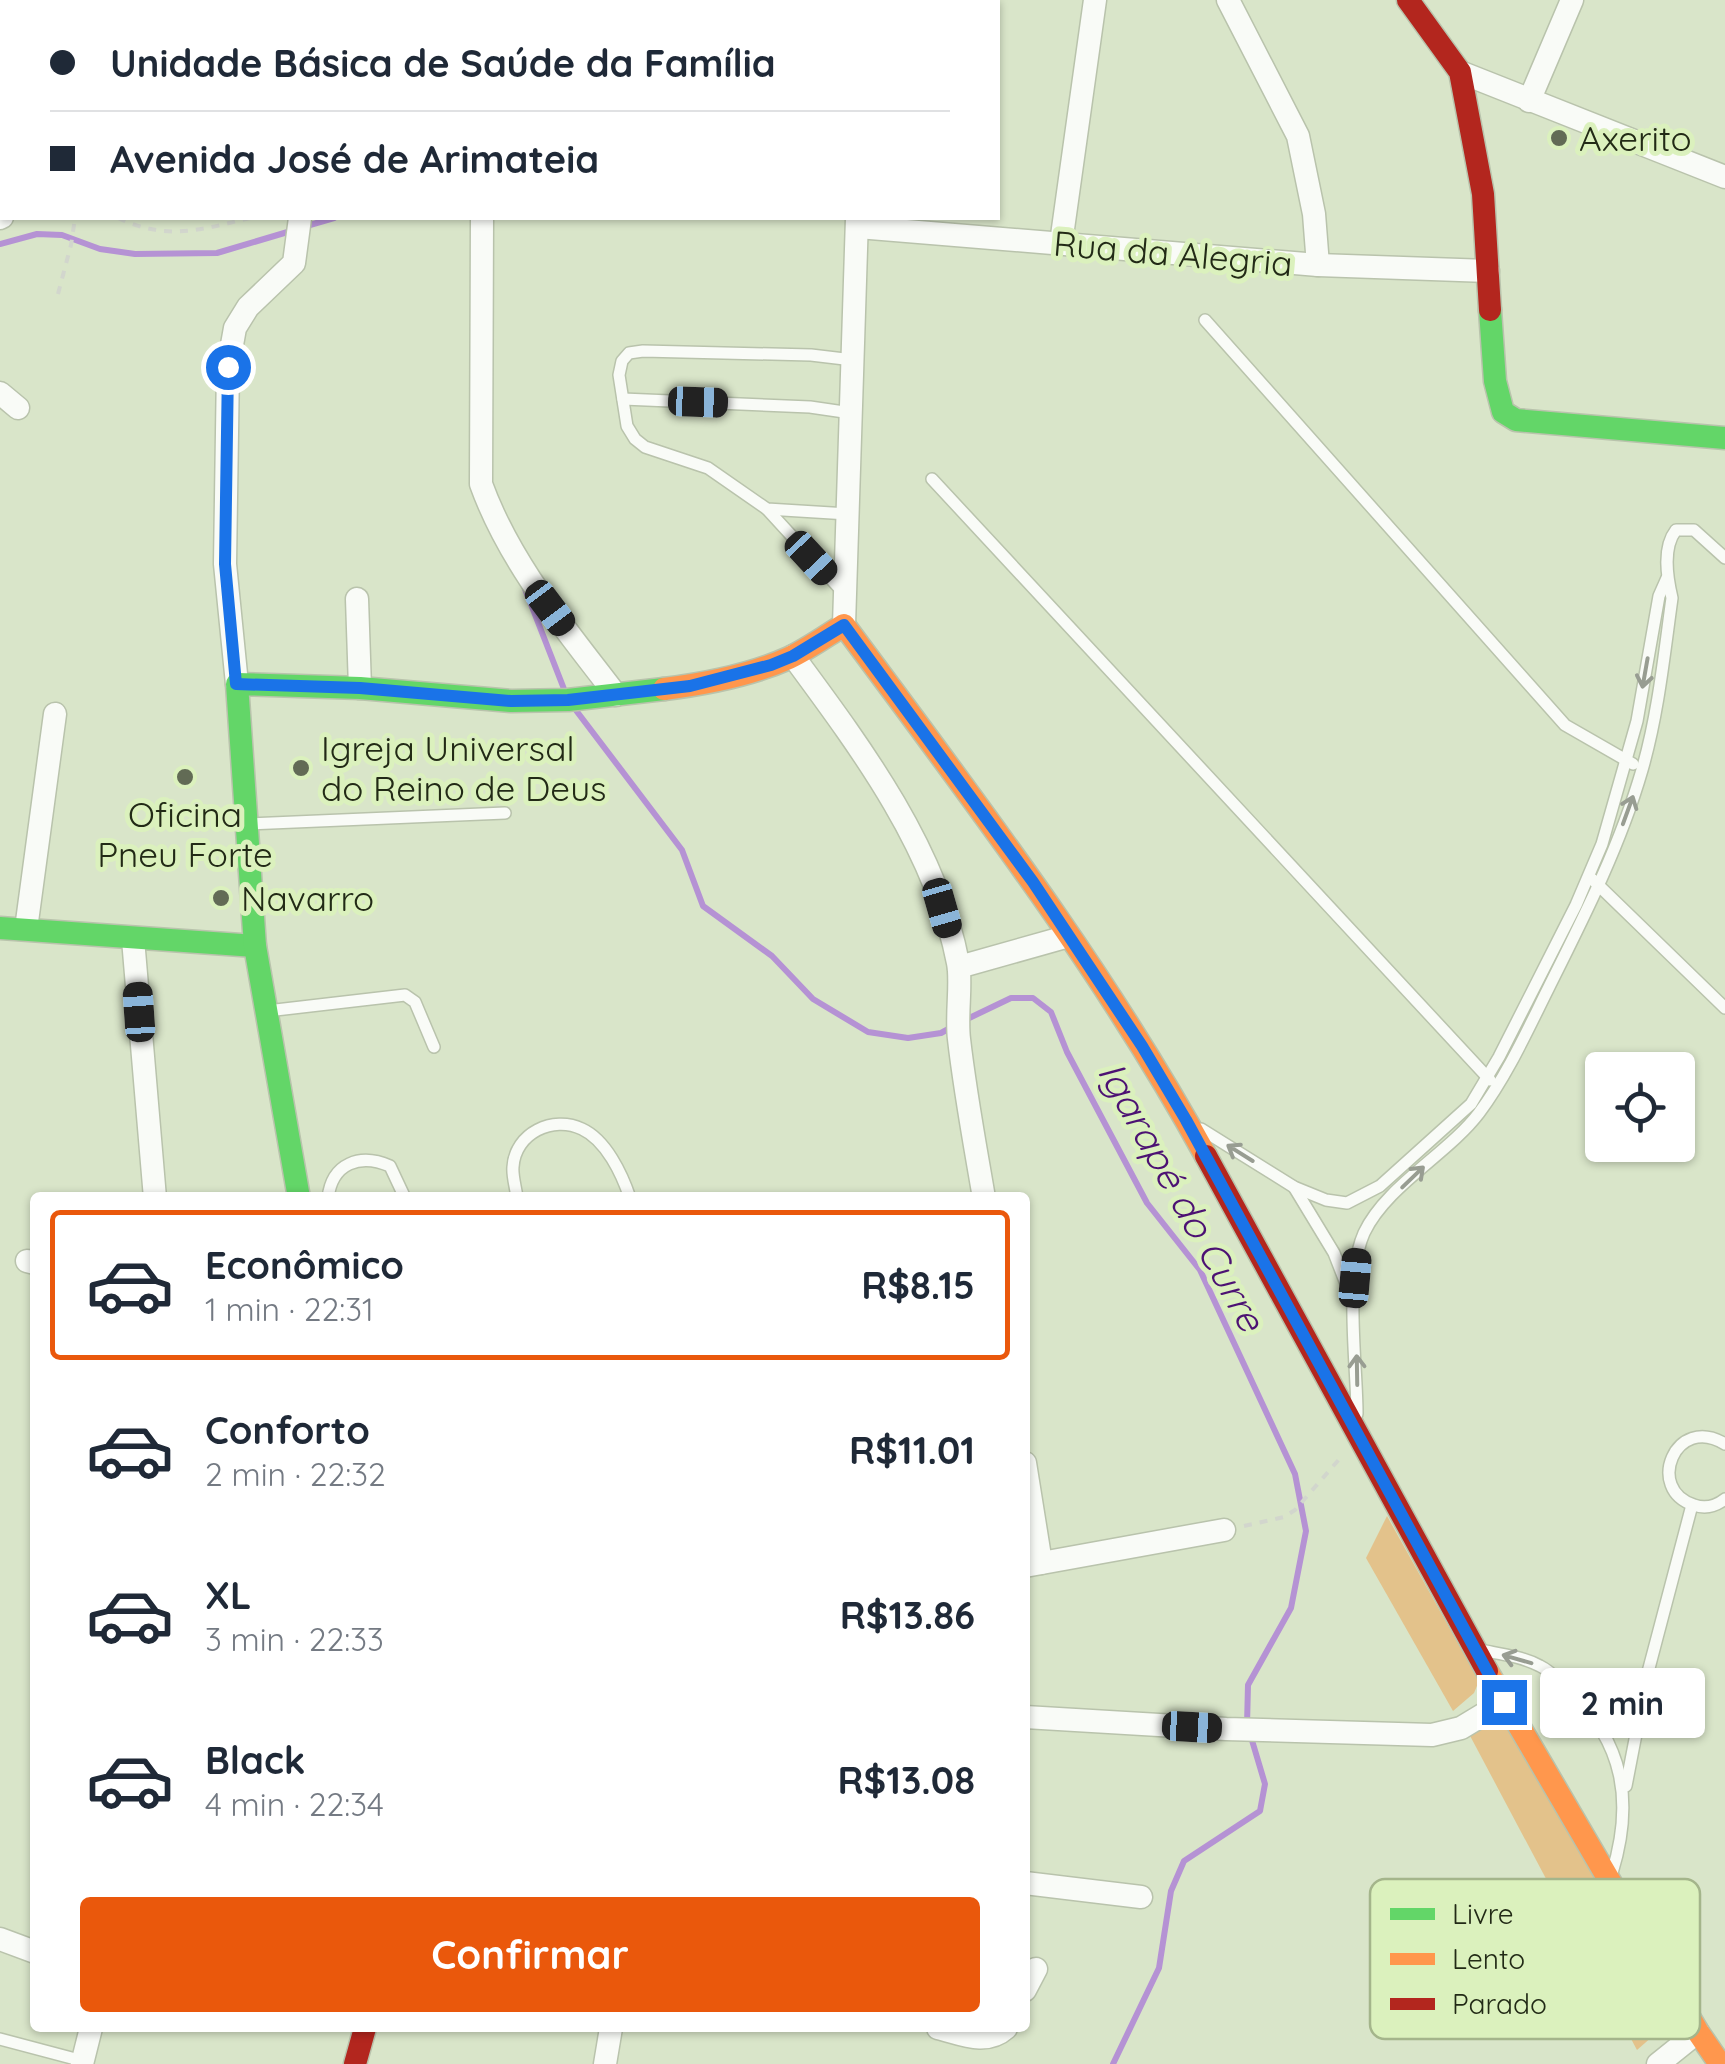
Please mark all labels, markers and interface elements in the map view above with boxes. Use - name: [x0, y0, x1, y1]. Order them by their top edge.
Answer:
- text: Unidade Básica de Saúde da Família: [110, 39, 776, 87]
- place label: Axerito: [1579, 116, 1692, 160]
- marker: Axerito: [1548, 127, 1570, 149]
- text: Avenida José de Arimateia: [110, 135, 599, 183]
- street label: Rua da Alegria: [1052, 221, 1294, 285]
- route start: [206, 345, 251, 390]
- car: [667, 386, 729, 418]
- car: [780, 526, 842, 590]
- car: [520, 575, 580, 641]
- one-way arrow: [1635, 656, 1654, 688]
- place label: Igreja Universal do Reino de Deus: [321, 726, 606, 810]
- marker: Igreja Universal do Reino de Deus: [290, 757, 312, 779]
- marker: Oficina Pneu Forte: [174, 766, 196, 788]
- place label: Oficina Pneu Forte: [97, 792, 273, 876]
- one-way arrow: [1620, 795, 1638, 826]
- car: [919, 875, 965, 941]
- place label: Navarro: [241, 876, 374, 920]
- marker: Navarro: [210, 887, 232, 909]
- car: [122, 981, 156, 1043]
- map controls: [1585, 1052, 1695, 1162]
- button: locate: [1585, 1052, 1695, 1162]
- water label: Igarapé do Curre: [1088, 1053, 1277, 1341]
- one-way arrow: [1227, 1143, 1255, 1164]
- one-way arrow: [1401, 1165, 1425, 1189]
- icon: car: [85, 1240, 175, 1330]
- text: Econômico: [205, 1241, 404, 1289]
- car: [1337, 1247, 1373, 1309]
- text: R$8.15: [861, 1261, 975, 1309]
- text: 1 min · 22:31: [205, 1289, 374, 1329]
- one-way arrow: [1347, 1354, 1366, 1386]
- icon: car: [85, 1405, 175, 1495]
- text: Conforto: [205, 1406, 370, 1454]
- text: R$11.01: [849, 1426, 975, 1474]
- text: 2 min · 22:32: [205, 1454, 386, 1494]
- icon: car: [85, 1570, 175, 1660]
- text: XL: [205, 1571, 251, 1619]
- text: R$13.86: [840, 1591, 975, 1639]
- text: 3 min · 22:33: [205, 1619, 384, 1659]
- one-way arrow: [1502, 1649, 1533, 1667]
- callout: 2 min: [1539, 1667, 1704, 1737]
- route end: [1482, 1680, 1527, 1725]
- text: 2 min: [1581, 1683, 1664, 1723]
- car: [1161, 1710, 1223, 1744]
- icon: car: [85, 1735, 175, 1825]
- text: Black: [205, 1736, 305, 1784]
- text: R$13.08: [837, 1756, 975, 1804]
- text: 4 min · 22:34: [205, 1784, 384, 1824]
- legend: [1370, 1879, 1700, 2039]
- text: Livre: [1452, 1896, 1514, 1931]
- button: Confirmar: [80, 1897, 980, 2012]
- text: Lento: [1452, 1941, 1525, 1976]
- text: Parado: [1452, 1986, 1547, 2021]

